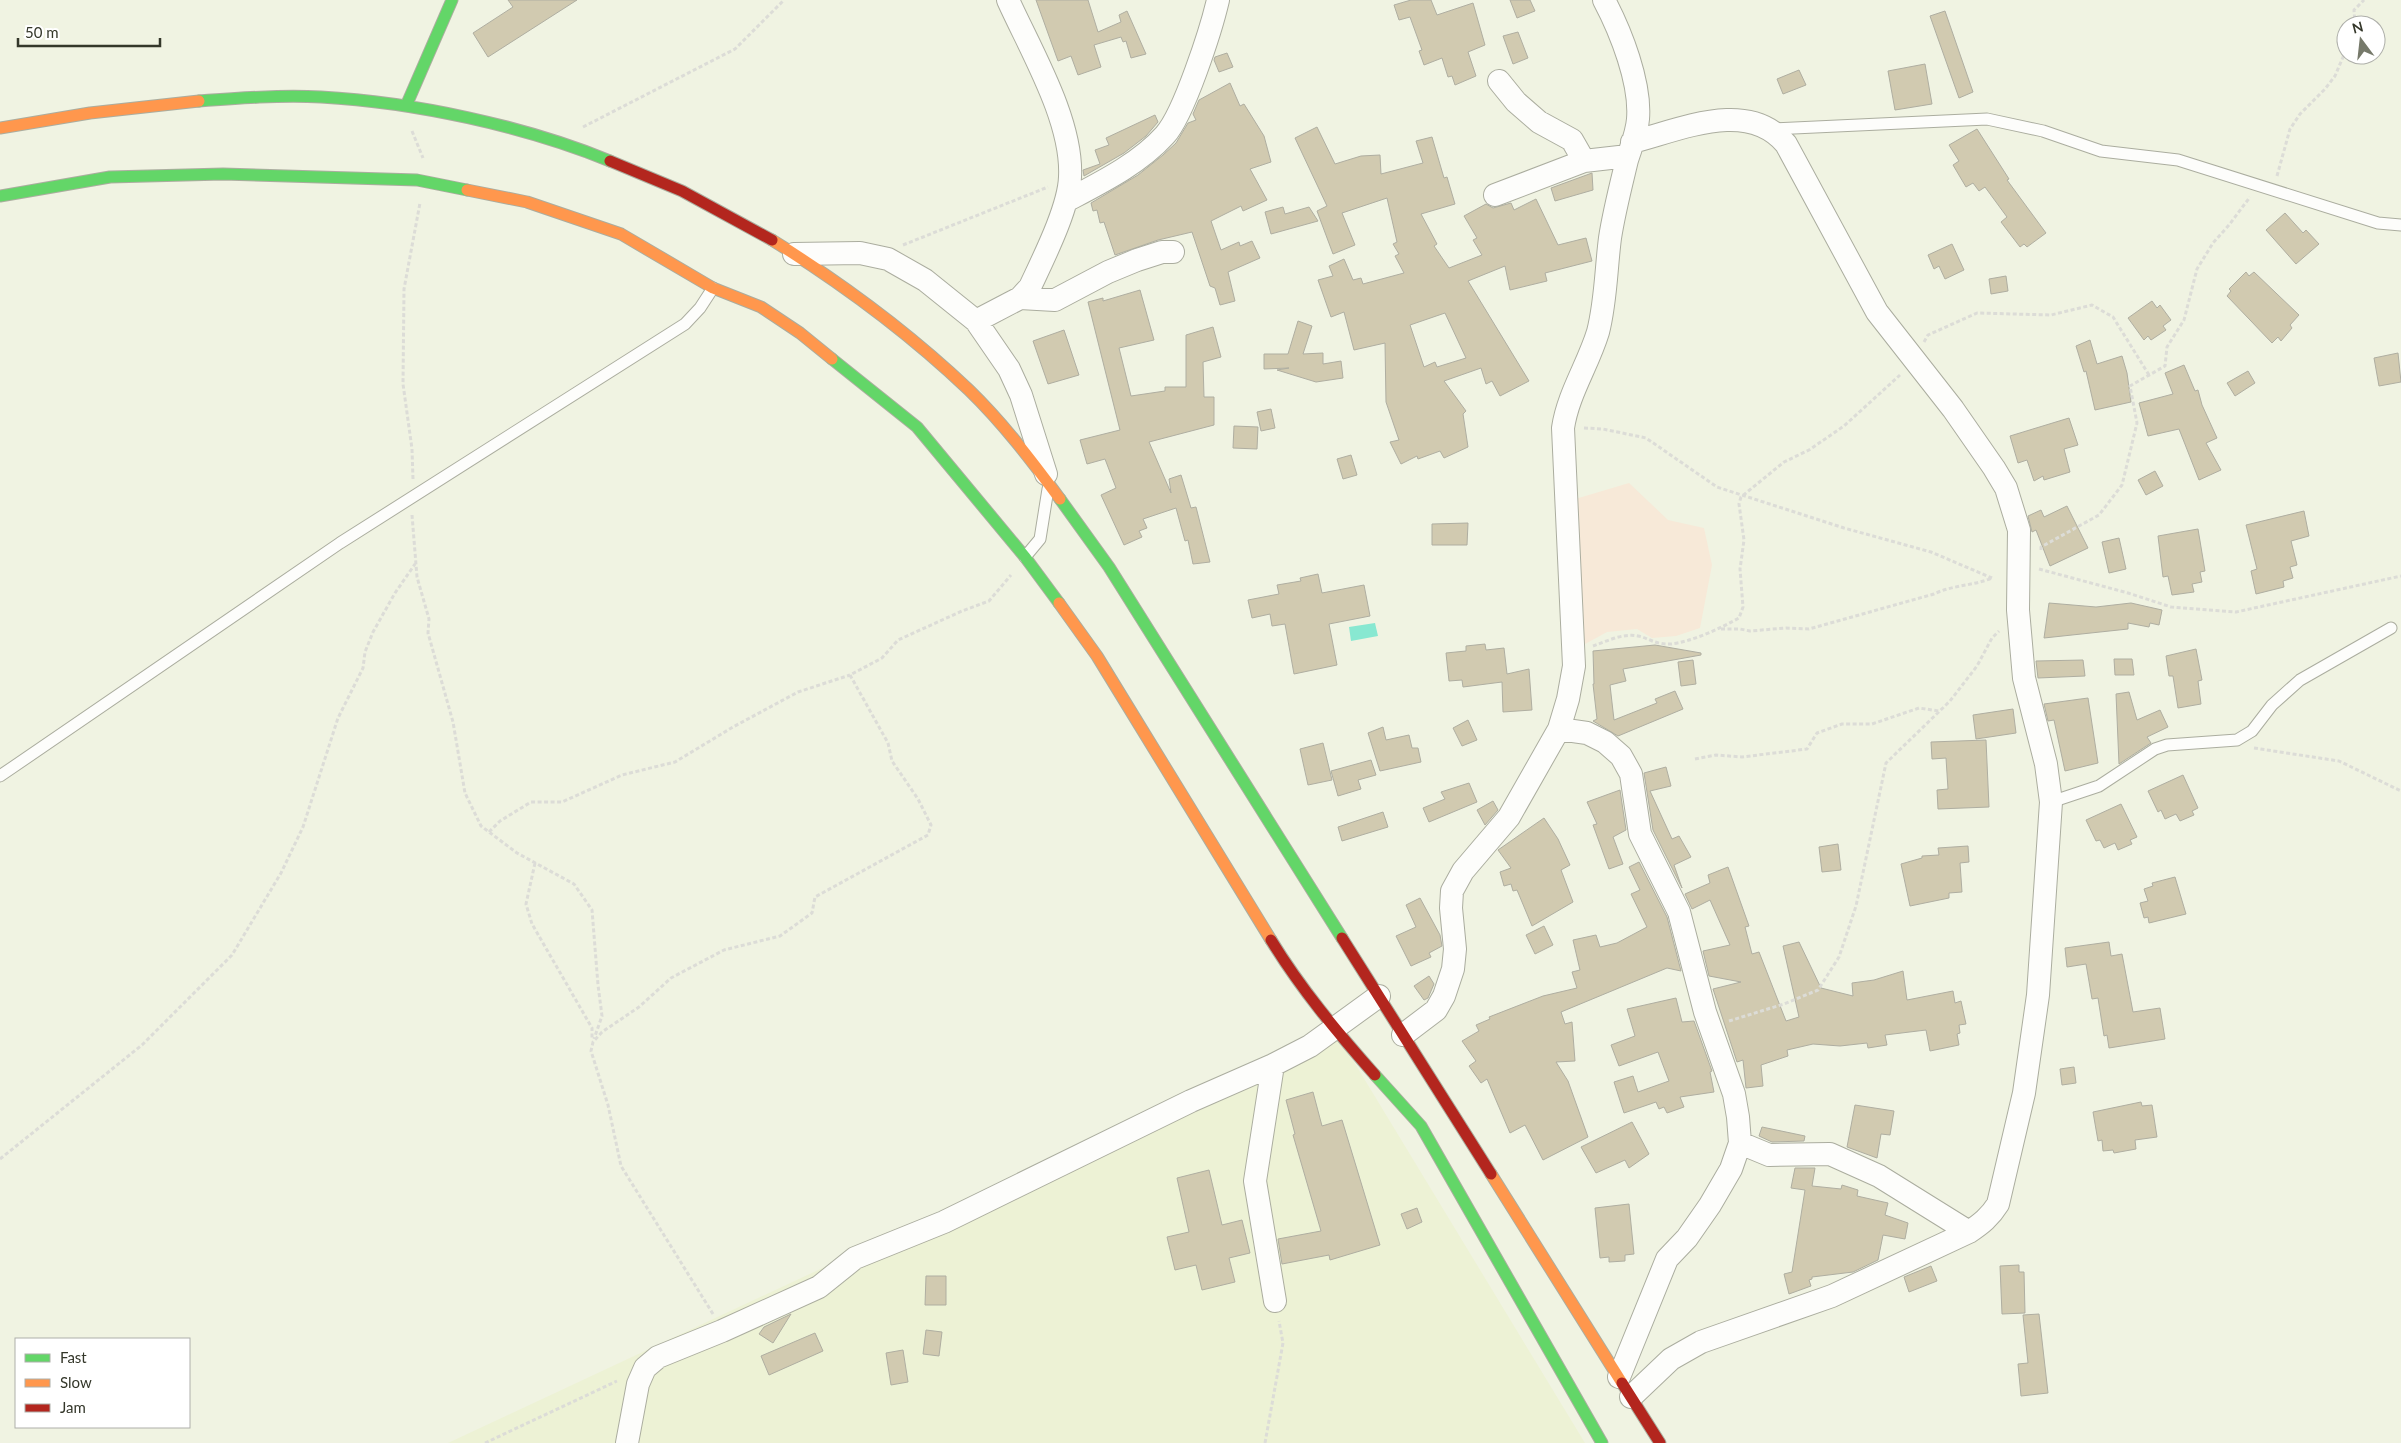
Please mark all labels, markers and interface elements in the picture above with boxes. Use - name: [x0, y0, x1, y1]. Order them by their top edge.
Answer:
- scale bar: [18, 15, 160, 47]
- north arrow: [2336, 15, 2386, 65]
- text: N: [2350, 17, 2365, 37]
- text: 50 m: [25, 23, 59, 41]
- legend: [15, 1338, 190, 1428]
- text: Fast: [60, 1348, 87, 1366]
- text: Slow: [60, 1373, 92, 1391]
- text: Jam: [60, 1398, 86, 1416]

